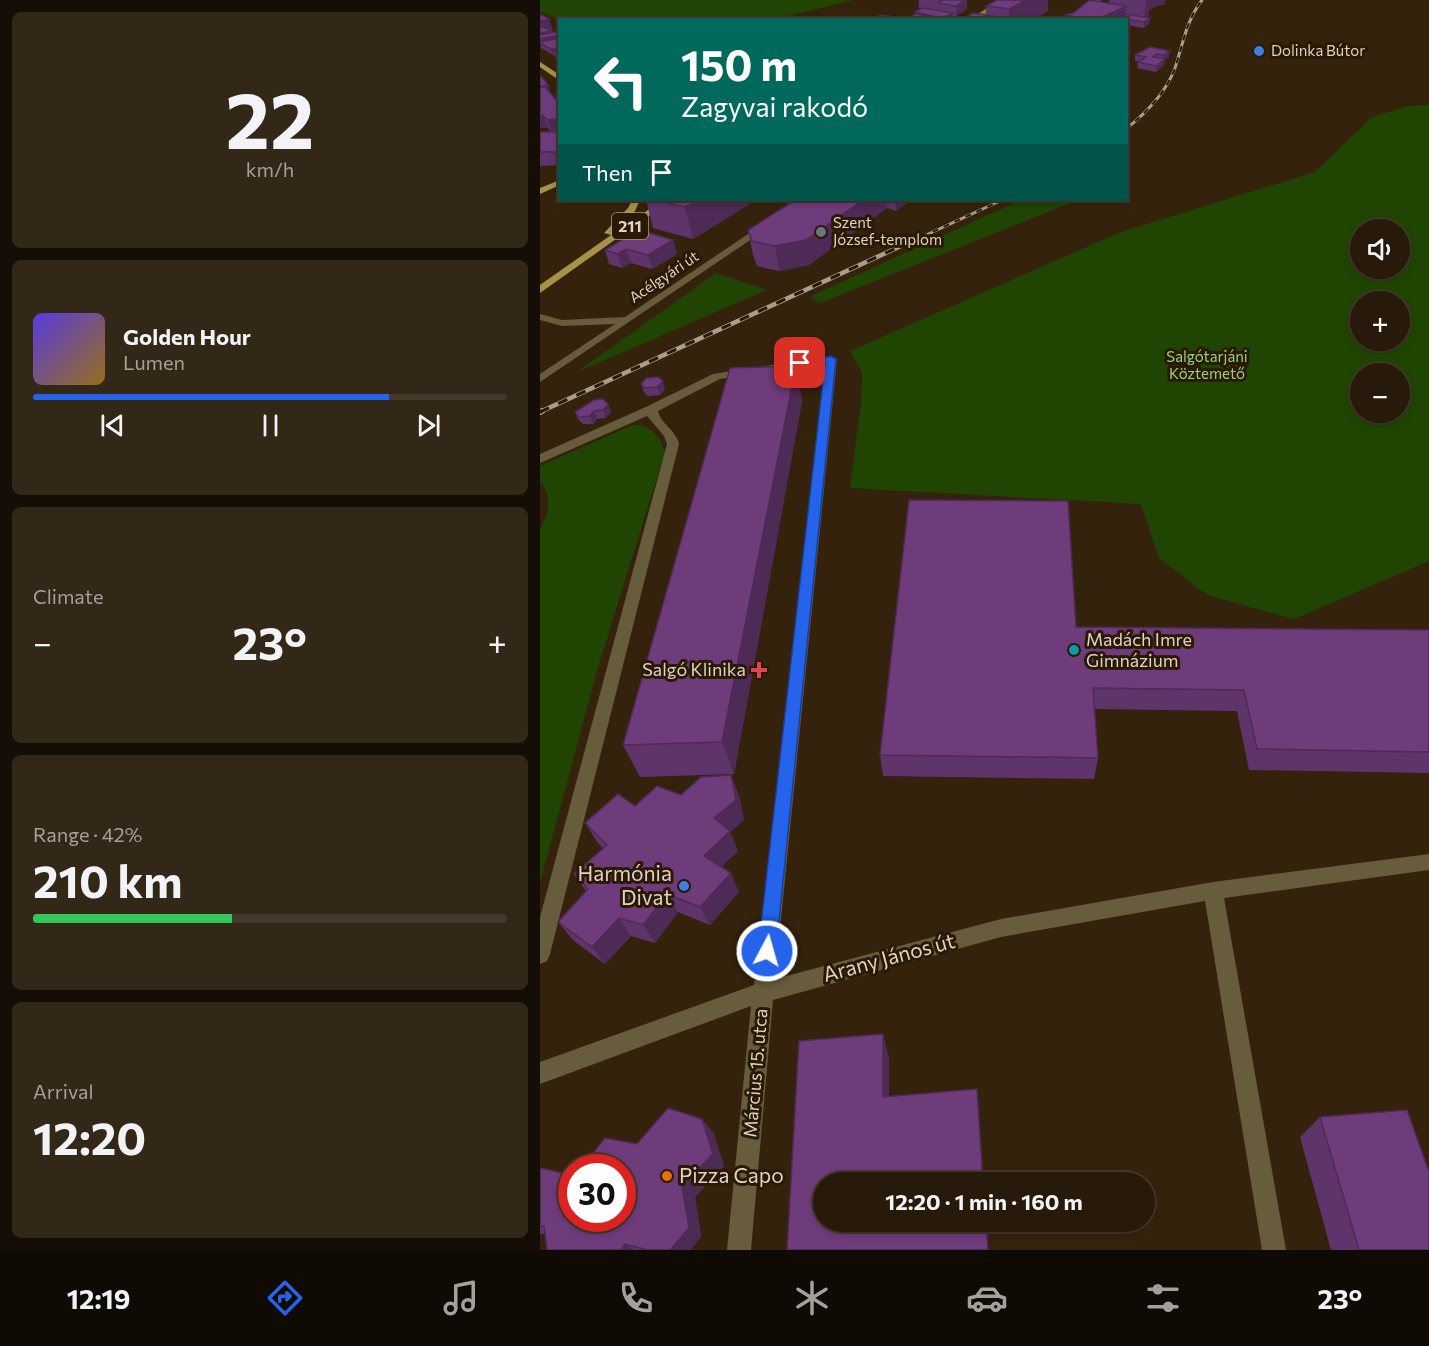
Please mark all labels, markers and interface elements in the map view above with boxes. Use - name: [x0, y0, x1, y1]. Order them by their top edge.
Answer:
- text: 150 m: [681, 38, 797, 90]
- place label: Dolinka Bútor: [1271, 41, 1365, 59]
- icon: left: [582, 42, 660, 120]
- marker: Dolinka Bútor: [1252, 44, 1266, 58]
- text: 22: [226, 70, 314, 165]
- text: Zagyvai rakodó: [681, 90, 868, 123]
- icon: arrive: [645, 156, 678, 189]
- text: km/h: [246, 157, 294, 181]
- text: Then: [582, 159, 633, 186]
- road number: 211: [612, 213, 648, 239]
- place label: Szent József-templom: [833, 213, 942, 248]
- map controls: [1350, 219, 1410, 423]
- button: sound: [1350, 219, 1410, 279]
- marker: Szent József-templom: [814, 225, 828, 239]
- street label: Acélgyári út: [625, 246, 702, 306]
- button: +: [1350, 291, 1410, 351]
- text: Golden Hour: [123, 323, 251, 350]
- pin: [774, 337, 825, 388]
- icon: arrive: [783, 346, 816, 379]
- park label: Salgótarjáni Köztemető: [1166, 347, 1248, 382]
- text: Lumen: [123, 350, 185, 374]
- button: −: [1350, 363, 1410, 423]
- icon: previous: [96, 409, 129, 442]
- icon: pause: [254, 409, 287, 442]
- icon: next: [412, 409, 445, 442]
- text: Climate: [33, 584, 103, 608]
- text: 23°: [233, 614, 307, 669]
- text: −: [33, 621, 52, 662]
- text: +: [488, 621, 507, 662]
- place label: Madách Imre Gimnázium: [1086, 628, 1192, 671]
- marker: Madách Imre Gimnázium: [1067, 643, 1081, 657]
- place label: Salgó Klinika: [642, 658, 746, 680]
- marker: Salgó Klinika: [750, 661, 768, 679]
- text: Range · 42%: [33, 822, 142, 846]
- text: 210 km: [33, 852, 183, 907]
- place label: Harmónia Divat: [578, 860, 672, 909]
- marker: Harmónia Divat: [677, 879, 691, 893]
- position arrow: [735, 919, 799, 983]
- street label: Arany János út: [820, 927, 957, 986]
- street label: Március 15. utca: [738, 1007, 772, 1138]
- text: Arrival: [33, 1079, 94, 1103]
- text: 12:20: [33, 1109, 146, 1164]
- speed limit sign: 30: [558, 1154, 636, 1232]
- place label: Pizza Capo: [679, 1162, 784, 1187]
- marker: Pizza Capo: [660, 1169, 674, 1183]
- text: 12:20 · 1 min · 160 m: [885, 1188, 1083, 1215]
- icon: directions: [264, 1277, 306, 1319]
- icon: music: [440, 1277, 482, 1319]
- icon: phone: [615, 1277, 657, 1319]
- icon: climate: [791, 1277, 833, 1319]
- icon: car: [966, 1277, 1008, 1319]
- icon: filters: [1142, 1277, 1184, 1319]
- text: 12:19: [67, 1282, 130, 1315]
- text: 23°: [1318, 1282, 1362, 1315]

